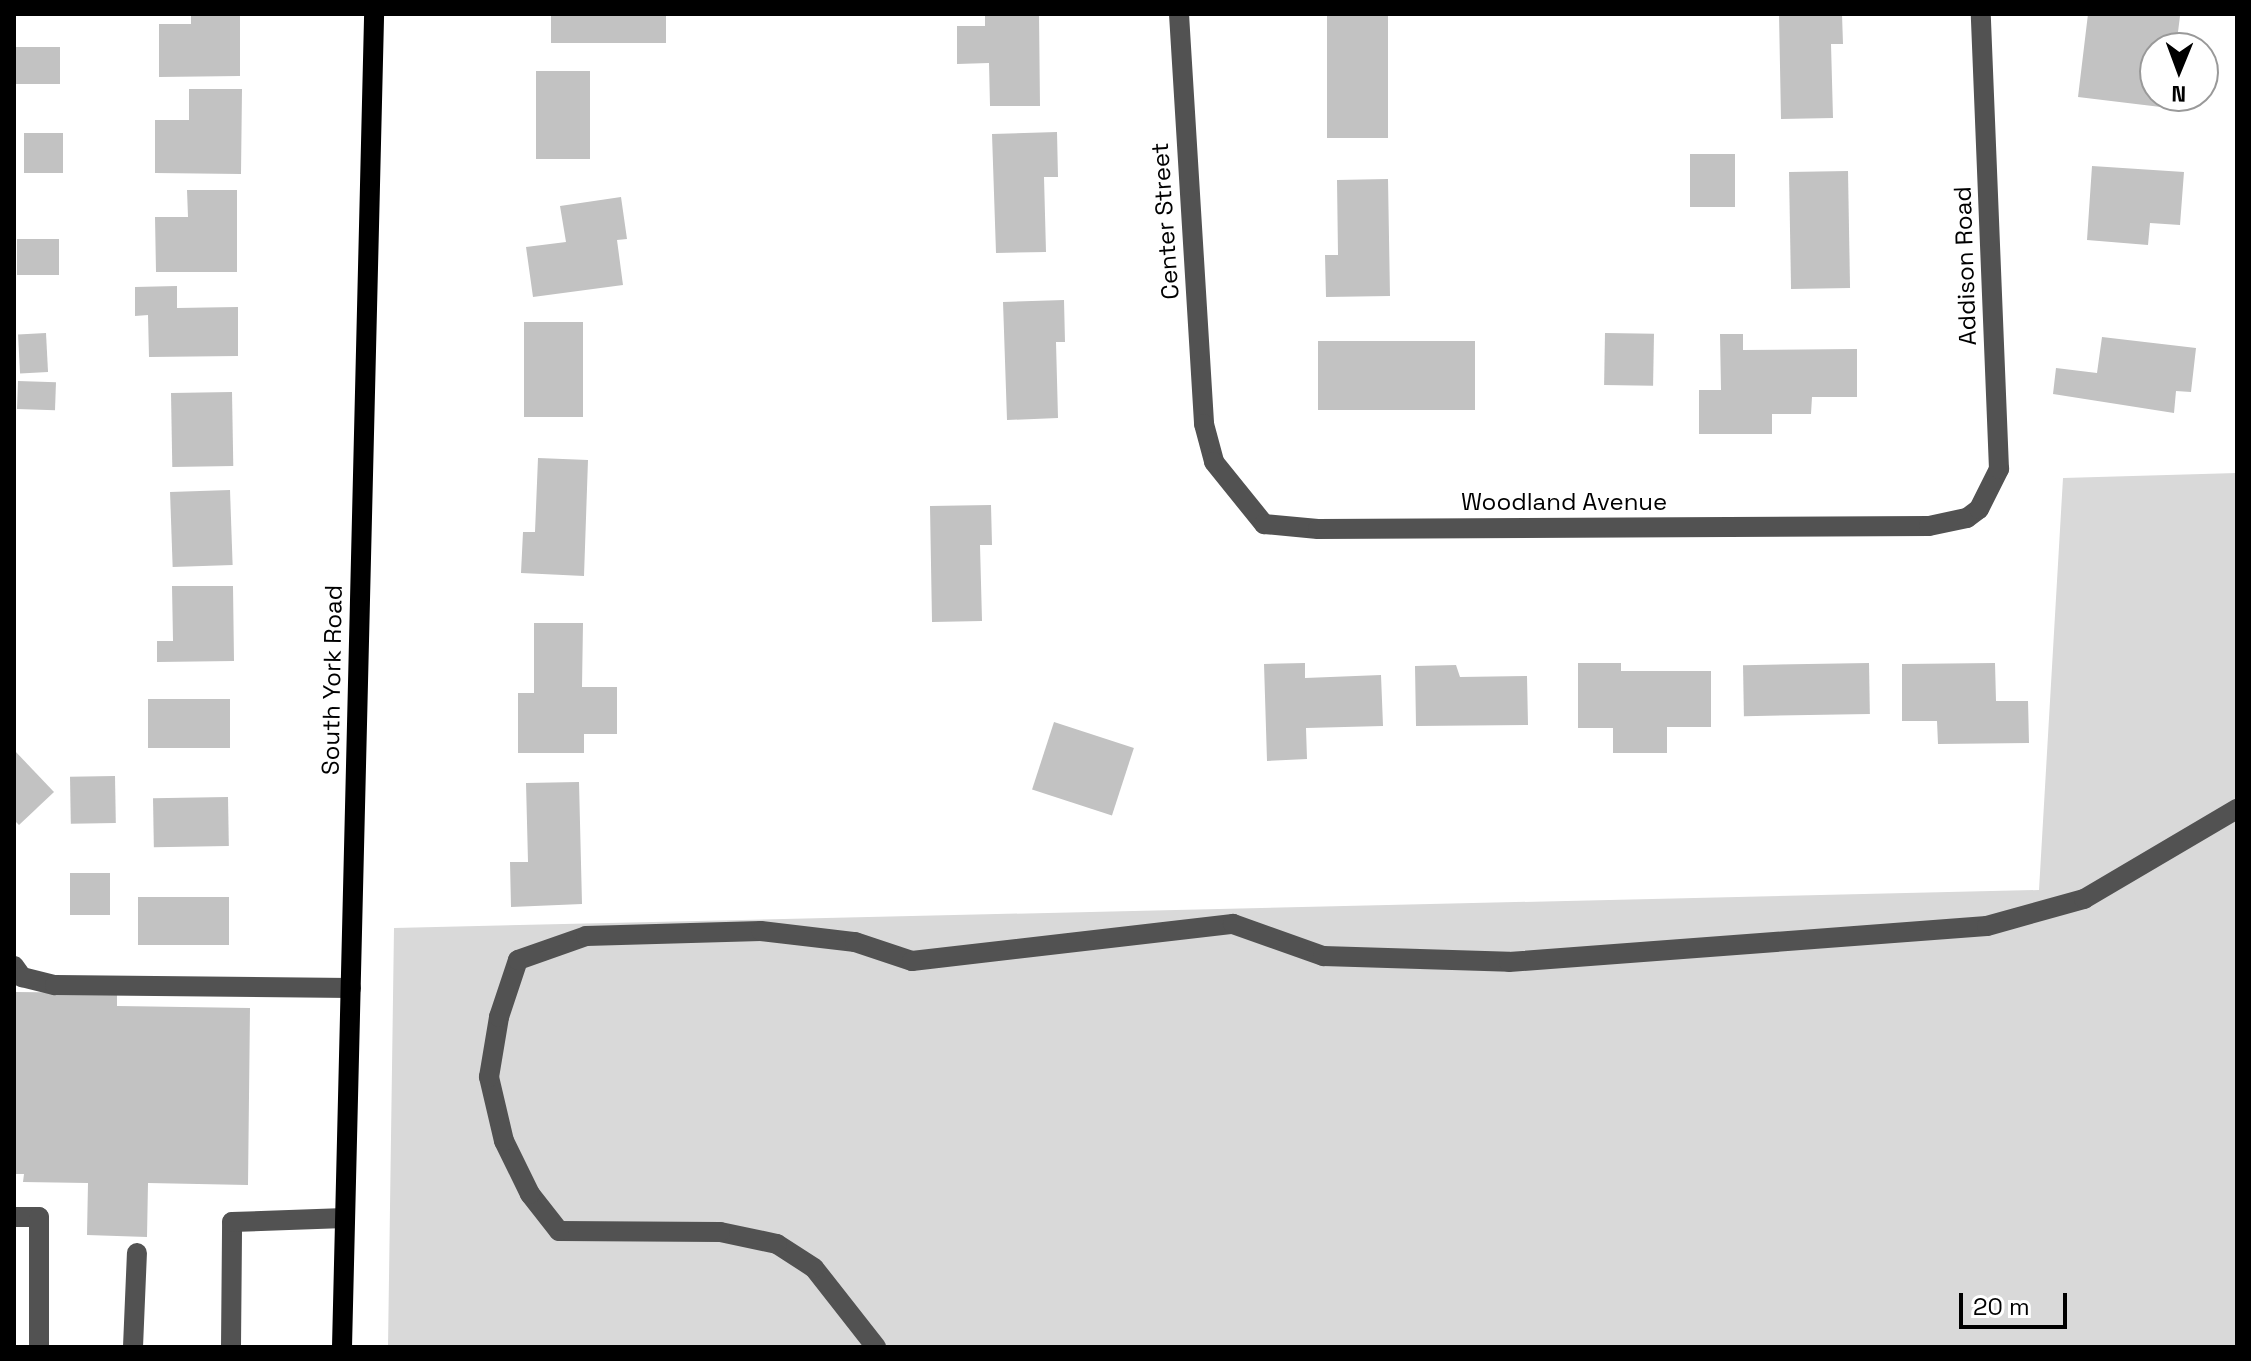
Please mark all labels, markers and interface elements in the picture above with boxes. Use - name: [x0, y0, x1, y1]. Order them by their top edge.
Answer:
- north arrow: [2139, 32, 2219, 112]
- text: N: [2171, 80, 2186, 108]
- street label: Center Street: [1145, 141, 1185, 301]
- street label: Addison Road: [1948, 186, 1982, 346]
- street label: Woodland Avenue: [1461, 488, 1667, 516]
- street label: South York Road: [316, 584, 348, 776]
- scale bar: [1963, 1277, 2071, 1327]
- text: 20 m: [1973, 1291, 2030, 1322]

